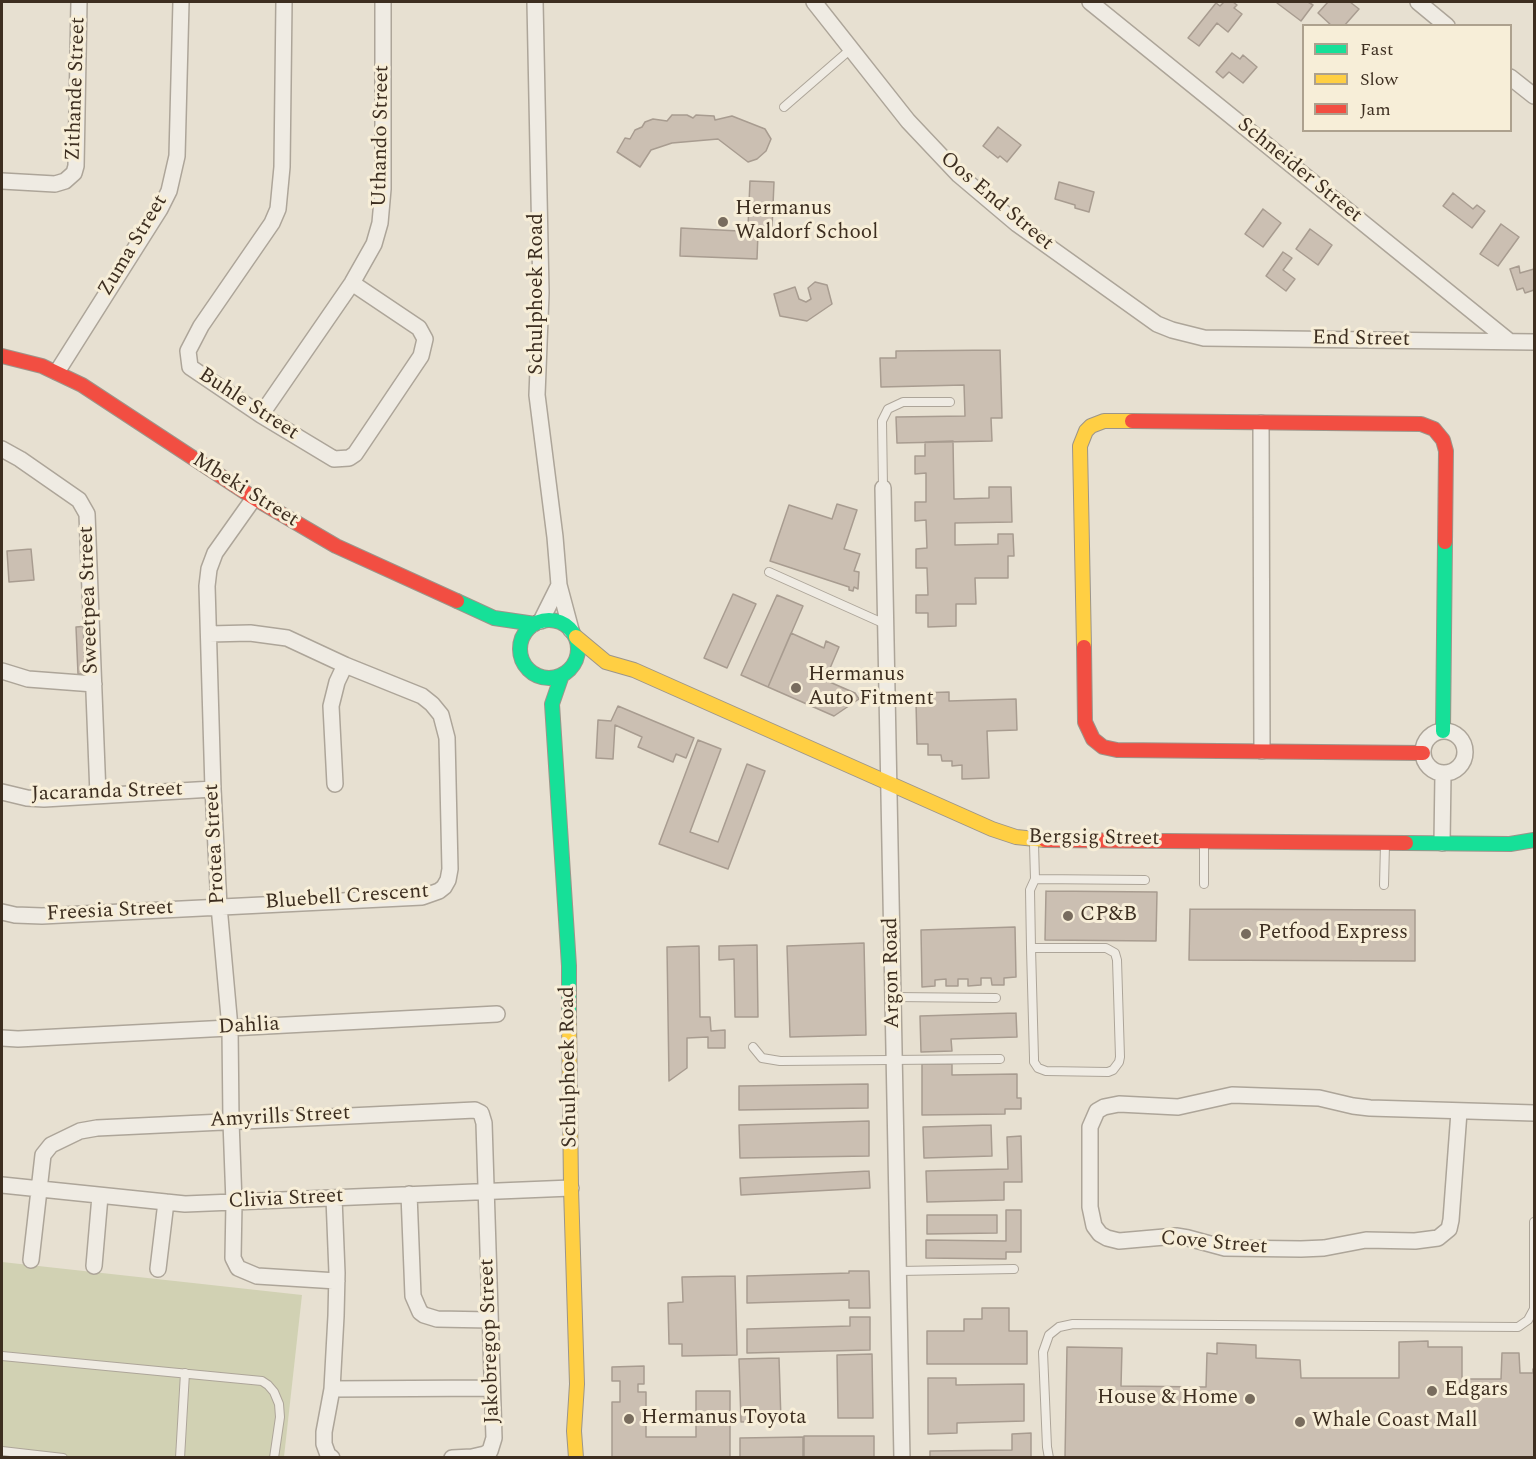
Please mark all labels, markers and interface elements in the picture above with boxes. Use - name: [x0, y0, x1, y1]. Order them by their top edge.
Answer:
- street label: Zithande Street: [62, 16, 92, 162]
- legend: [1302, 24, 1512, 132]
- text: Fast: [1360, 36, 1393, 63]
- street label: Uthando Street: [368, 65, 396, 207]
- text: Slow: [1360, 66, 1398, 93]
- text: Jam: [1360, 96, 1391, 123]
- street label: Schneider Street: [1231, 113, 1367, 229]
- street label: Oos End Street: [934, 147, 1058, 257]
- street label: Zuma Street: [94, 191, 174, 301]
- place label: Hermanus Waldorf School: [735, 197, 878, 247]
- street label: Schulphoek Road: [525, 213, 551, 375]
- marker: Hermanus Waldorf School: [716, 215, 730, 229]
- street label: End Street: [1312, 327, 1410, 353]
- street label: Buhle Street: [193, 363, 303, 447]
- street label: Mbeki Street: [187, 448, 303, 534]
- street label: Sweetpea Street: [75, 525, 105, 675]
- place label: Hermanus Auto Fitment: [808, 663, 934, 713]
- marker: Hermanus Auto Fitment: [789, 681, 803, 695]
- street label: Jacaranda Street: [31, 778, 183, 808]
- street label: Protea Street: [200, 783, 232, 905]
- street label: Bergsig Street: [1028, 825, 1160, 853]
- street label: Bluebell Crescent: [264, 880, 430, 916]
- street label: Freesia Street: [46, 896, 174, 928]
- place label: CP&B: [1080, 903, 1137, 929]
- marker: CP&B: [1061, 909, 1075, 923]
- street label: Argon Road: [879, 917, 907, 1029]
- place label: Petfood Express: [1258, 921, 1408, 947]
- marker: Petfood Express: [1239, 927, 1253, 941]
- street label: Schulphoek Road: [556, 986, 584, 1148]
- street label: Dahlia: [218, 1013, 280, 1041]
- street label: Amyrills Street: [209, 1102, 351, 1134]
- street label: Clivia Street: [228, 1184, 344, 1216]
- street label: Cove Street: [1160, 1227, 1268, 1261]
- street label: Jakobregop Street: [476, 1258, 506, 1424]
- place label: Edgars: [1444, 1378, 1508, 1404]
- marker: Edgars: [1425, 1384, 1439, 1398]
- place label: House & Home: [1097, 1386, 1238, 1412]
- marker: House & Home: [1243, 1392, 1257, 1406]
- place label: Hermanus Toyota: [641, 1406, 807, 1432]
- place label: Whale Coast Mall: [1312, 1409, 1478, 1435]
- marker: Hermanus Toyota: [622, 1412, 636, 1426]
- marker: Whale Coast Mall: [1293, 1415, 1307, 1429]

